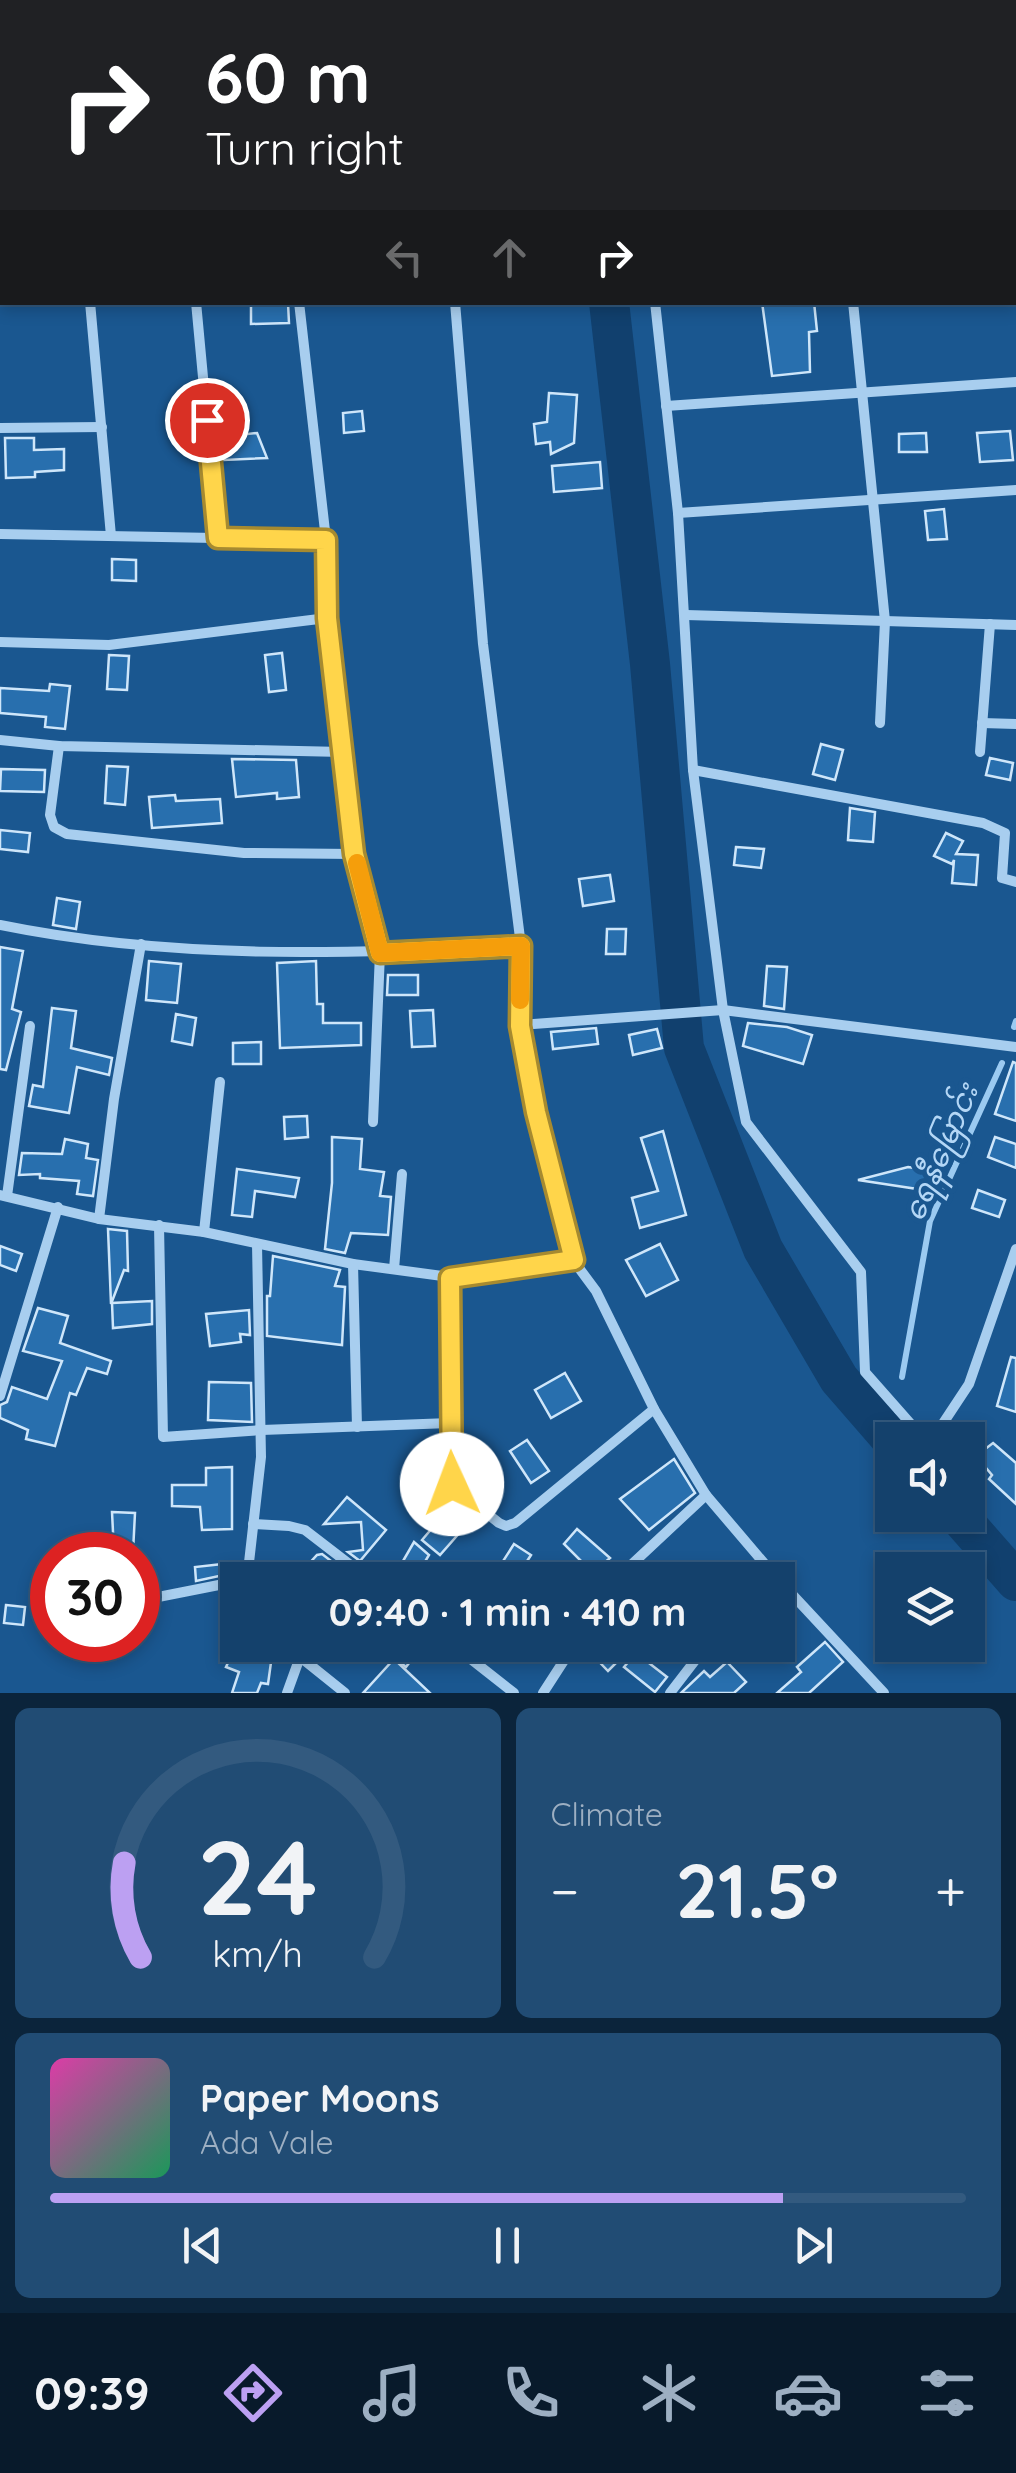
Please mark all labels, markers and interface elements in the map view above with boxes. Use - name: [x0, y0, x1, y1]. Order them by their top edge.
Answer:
- text: 60 m: [205, 33, 371, 121]
- icon: right: [40, 40, 170, 170]
- text: Turn right: [205, 120, 404, 176]
- icon: left: [377, 230, 432, 285]
- icon: ahead: [482, 230, 537, 285]
- icon: right: [587, 230, 642, 285]
- pin: [165, 378, 250, 463]
- icon: arrive: [180, 393, 235, 448]
- water label: ရေနီမြောင်း: [893, 1076, 993, 1229]
- map controls: [875, 1422, 985, 1662]
- button: sound: [875, 1422, 985, 1532]
- position arrow: [400, 1432, 504, 1536]
- speed limit sign: 30: [30, 1532, 160, 1662]
- button: layers: [875, 1552, 985, 1662]
- text: 09:40 · 1 min · 410 m: [329, 1588, 686, 1636]
- text: Climate: [551, 1794, 663, 1834]
- text: 24: [198, 1811, 318, 1941]
- text: 21.5°: [675, 1843, 839, 1937]
- text: −: [551, 1856, 579, 1925]
- text: +: [935, 1856, 966, 1925]
- text: km/h: [212, 1931, 303, 1976]
- text: Paper Moons: [200, 2074, 440, 2122]
- text: Ada Vale: [200, 2122, 334, 2162]
- icon: previous: [175, 2218, 230, 2273]
- icon: pause: [480, 2218, 535, 2273]
- icon: next: [786, 2218, 841, 2273]
- icon: directions: [218, 2358, 288, 2428]
- icon: music: [357, 2358, 427, 2428]
- icon: phone: [496, 2358, 566, 2428]
- icon: climate: [634, 2358, 704, 2428]
- icon: car: [773, 2358, 843, 2428]
- icon: filters: [912, 2358, 982, 2428]
- text: 09:39: [34, 2365, 150, 2421]

